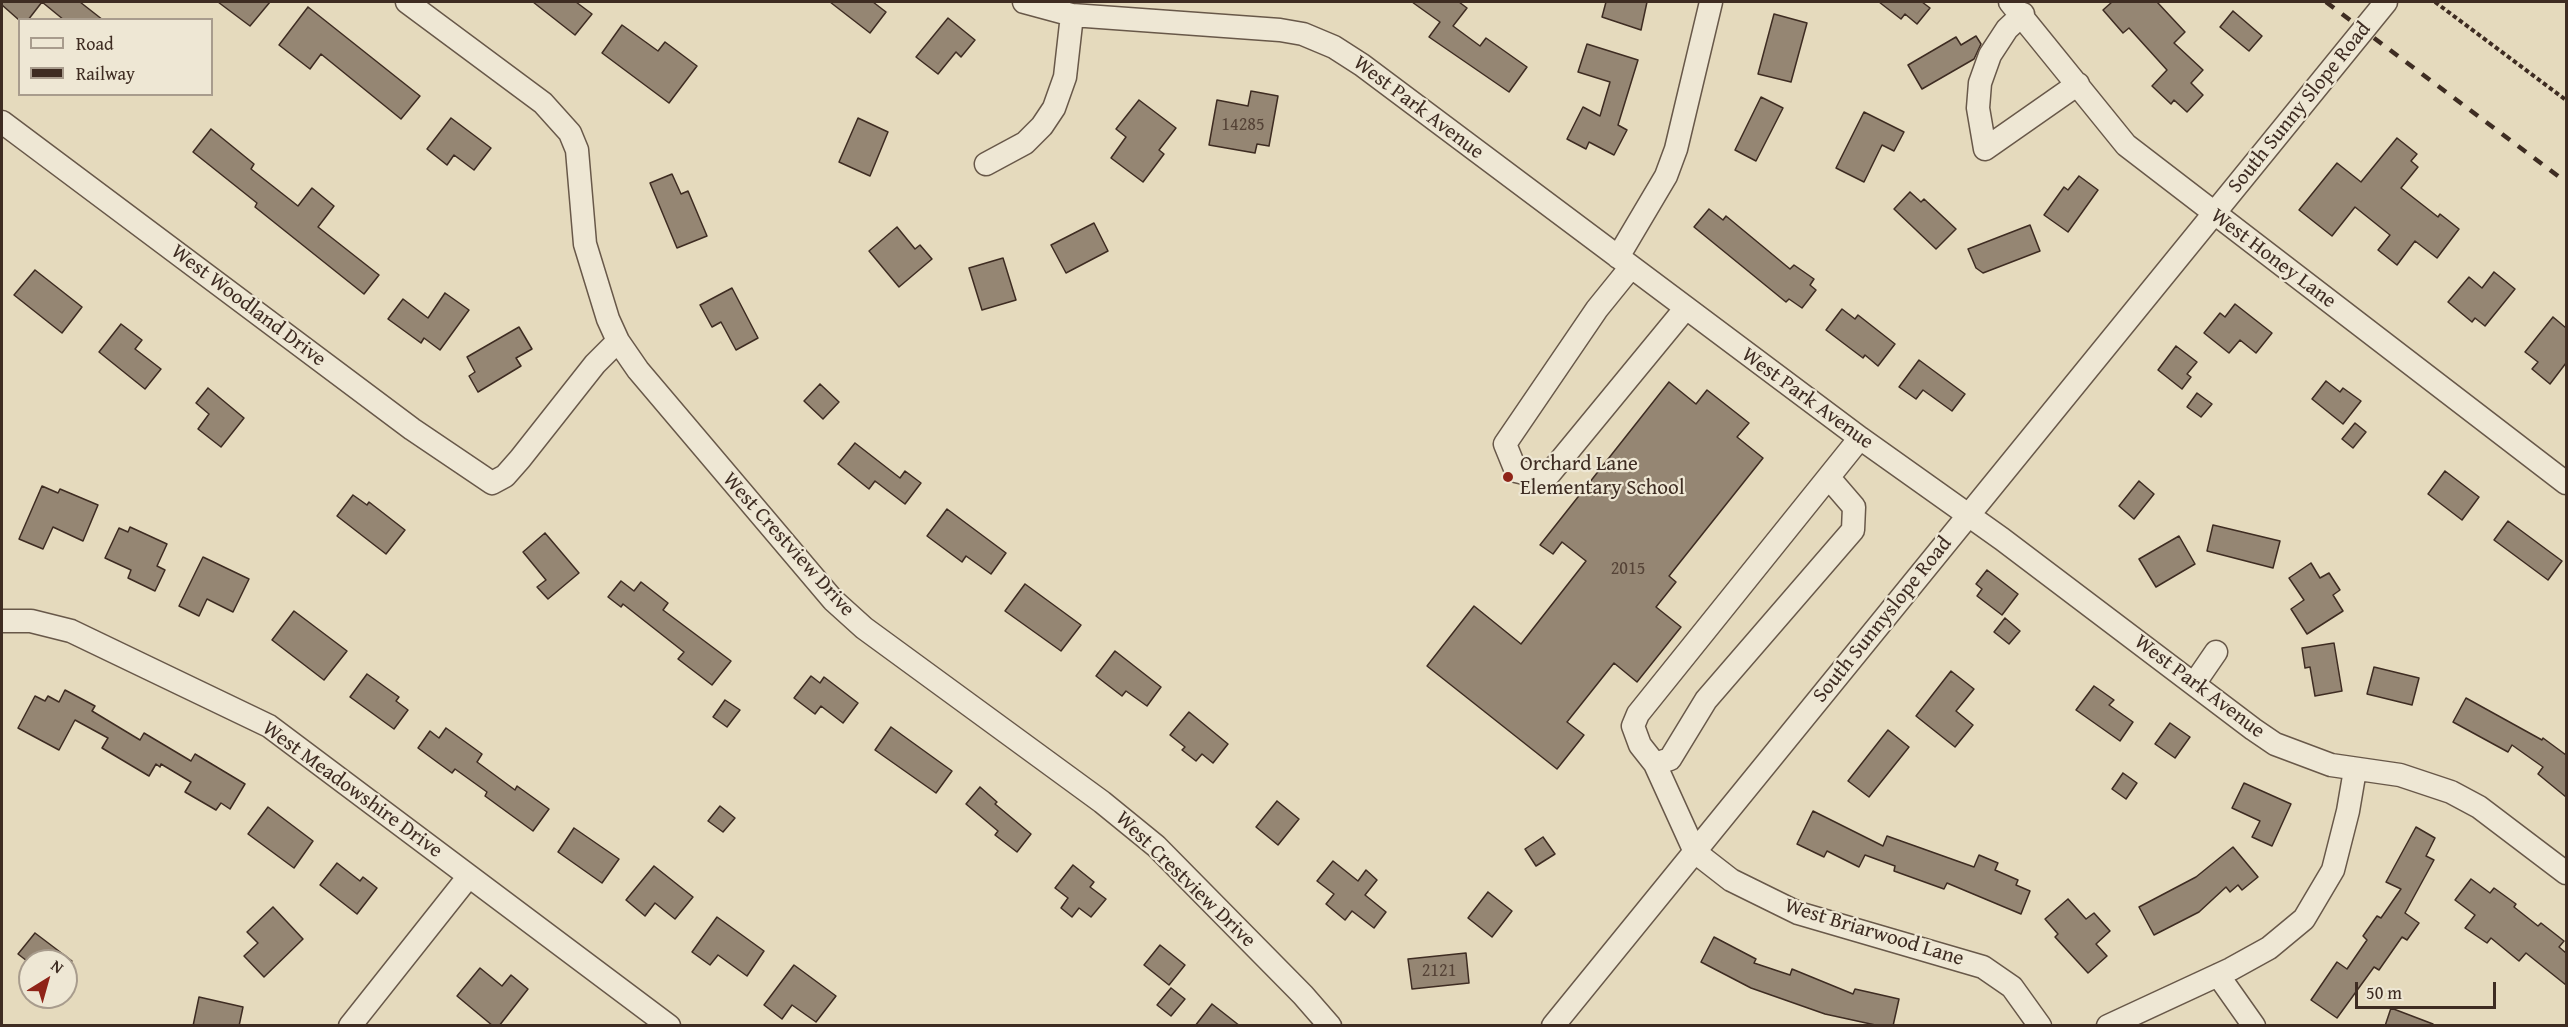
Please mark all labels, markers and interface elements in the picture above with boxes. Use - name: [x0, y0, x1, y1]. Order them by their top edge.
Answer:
- street label: South Sunny Slope Road: [2223, 17, 2377, 199]
- legend: [18, 18, 213, 96]
- text: Road: [76, 30, 114, 57]
- street label: West Park Avenue: [1348, 51, 1488, 165]
- text: Railway: [76, 60, 135, 87]
- house number: 14285: [1221, 114, 1265, 136]
- street label: West Honey Lane: [2205, 204, 2341, 314]
- street label: West Woodland Drive: [166, 240, 330, 372]
- street label: West Park Avenue: [1736, 343, 1878, 455]
- place label: Orchard Lane Elementary School: [1520, 452, 1685, 502]
- street label: West Crestview Drive: [717, 468, 859, 622]
- marker: Orchard Lane Elementary School: [1501, 470, 1515, 484]
- street label: South Sunnyslope Road: [1808, 532, 1958, 708]
- house number: 2015: [1611, 558, 1645, 580]
- street label: West Park Avenue: [2129, 630, 2269, 744]
- street label: West Meadowshire Drive: [257, 716, 447, 864]
- street label: West Crestview Drive: [1110, 807, 1260, 953]
- street label: West Briarwood Lane: [1781, 894, 1967, 972]
- north arrow: [18, 949, 78, 1009]
- text: N: [46, 953, 69, 979]
- house number: 2121: [1422, 960, 1456, 982]
- scale bar: [2358, 970, 2499, 1008]
- text: 50 m: [2366, 979, 2402, 1006]

